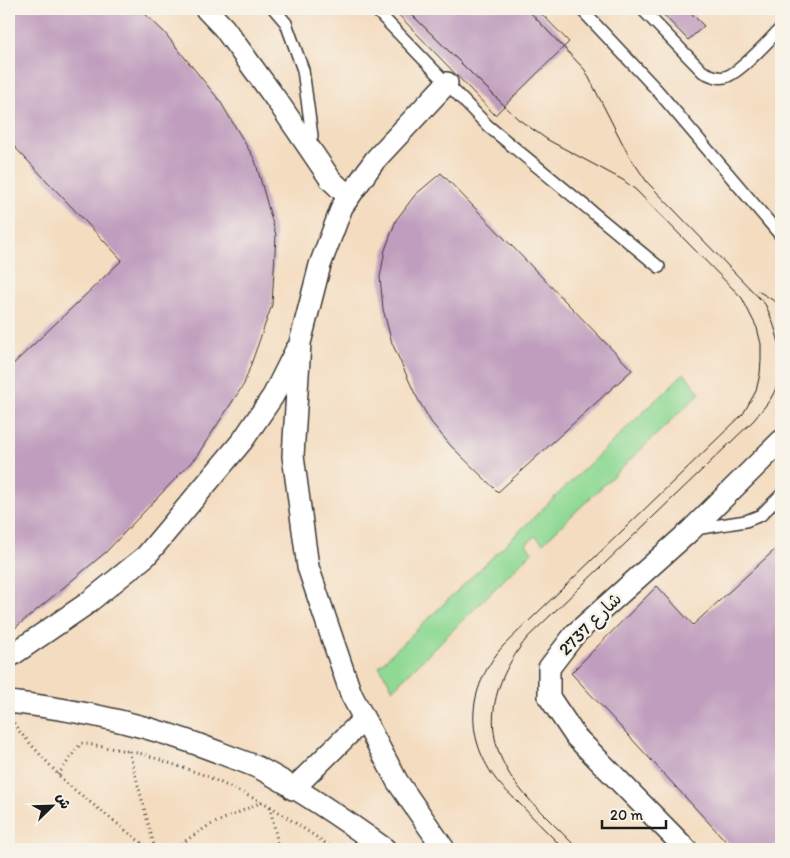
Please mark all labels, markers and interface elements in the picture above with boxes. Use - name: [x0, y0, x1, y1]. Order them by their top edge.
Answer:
- street label: شارع 2737: [554, 588, 627, 661]
- north arrow: [28, 780, 78, 830]
- text: ش: [53, 791, 74, 812]
- scale bar: [602, 798, 666, 830]
- text: 20 m: [610, 806, 644, 824]

